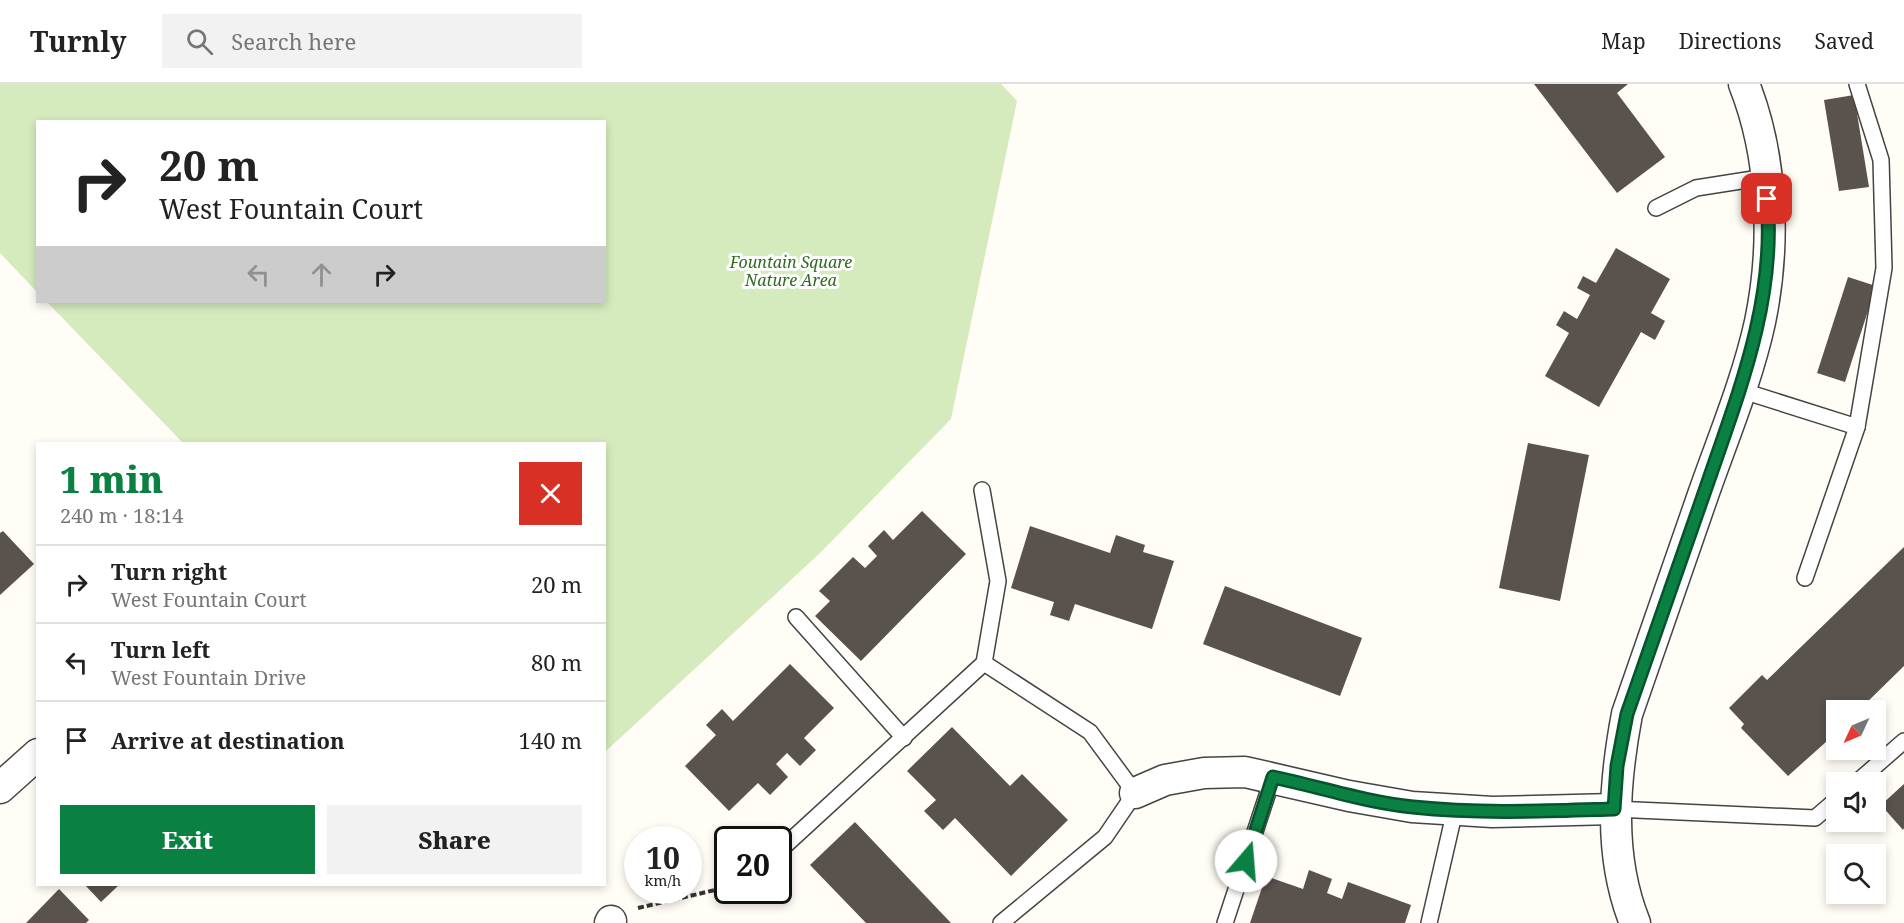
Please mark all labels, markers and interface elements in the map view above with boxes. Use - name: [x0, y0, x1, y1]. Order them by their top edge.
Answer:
- search box: [162, 14, 582, 68]
- text: Turnly: [30, 22, 126, 60]
- icon: search: [183, 25, 216, 58]
- text: Search here: [231, 26, 356, 56]
- text: Map: [1601, 27, 1646, 55]
- text: Directions: [1679, 27, 1781, 55]
- text: Saved: [1814, 27, 1874, 55]
- text: 20 m: [159, 136, 259, 193]
- icon: right: [60, 144, 138, 222]
- pin: [1741, 173, 1792, 224]
- icon: arrive: [1750, 182, 1783, 215]
- text: West Fountain Court: [159, 190, 423, 227]
- park label: Fountain Square Nature Area: [729, 251, 852, 291]
- icon: left: [242, 258, 275, 291]
- icon: ahead: [305, 258, 338, 291]
- icon: right: [368, 258, 401, 291]
- text: 1 min: [60, 455, 163, 504]
- button: close: [519, 462, 582, 525]
- text: 240 m · 18:14: [60, 502, 183, 529]
- text: Turn right: [111, 556, 227, 586]
- icon: right: [60, 568, 93, 601]
- text: 20 m: [531, 569, 582, 599]
- text: West Fountain Court: [111, 586, 307, 613]
- text: Turn left: [111, 634, 210, 664]
- icon: left: [60, 646, 93, 679]
- text: 80 m: [531, 647, 582, 677]
- text: West Fountain Drive: [111, 664, 306, 691]
- north arrow: [1826, 700, 1886, 760]
- map controls: [1826, 700, 1886, 904]
- icon: arrive: [60, 724, 93, 757]
- text: Arrive at destination: [111, 725, 345, 755]
- text: 140 m: [519, 725, 582, 755]
- button: sound: [1826, 772, 1886, 832]
- button: Exit: [60, 805, 315, 874]
- button: Share: [327, 805, 582, 874]
- speed limit sign: 20: [714, 826, 792, 904]
- position arrow: [1214, 829, 1278, 893]
- text: 10: [646, 837, 680, 878]
- button: search: [1826, 844, 1886, 904]
- text: km/h: [645, 870, 681, 890]

